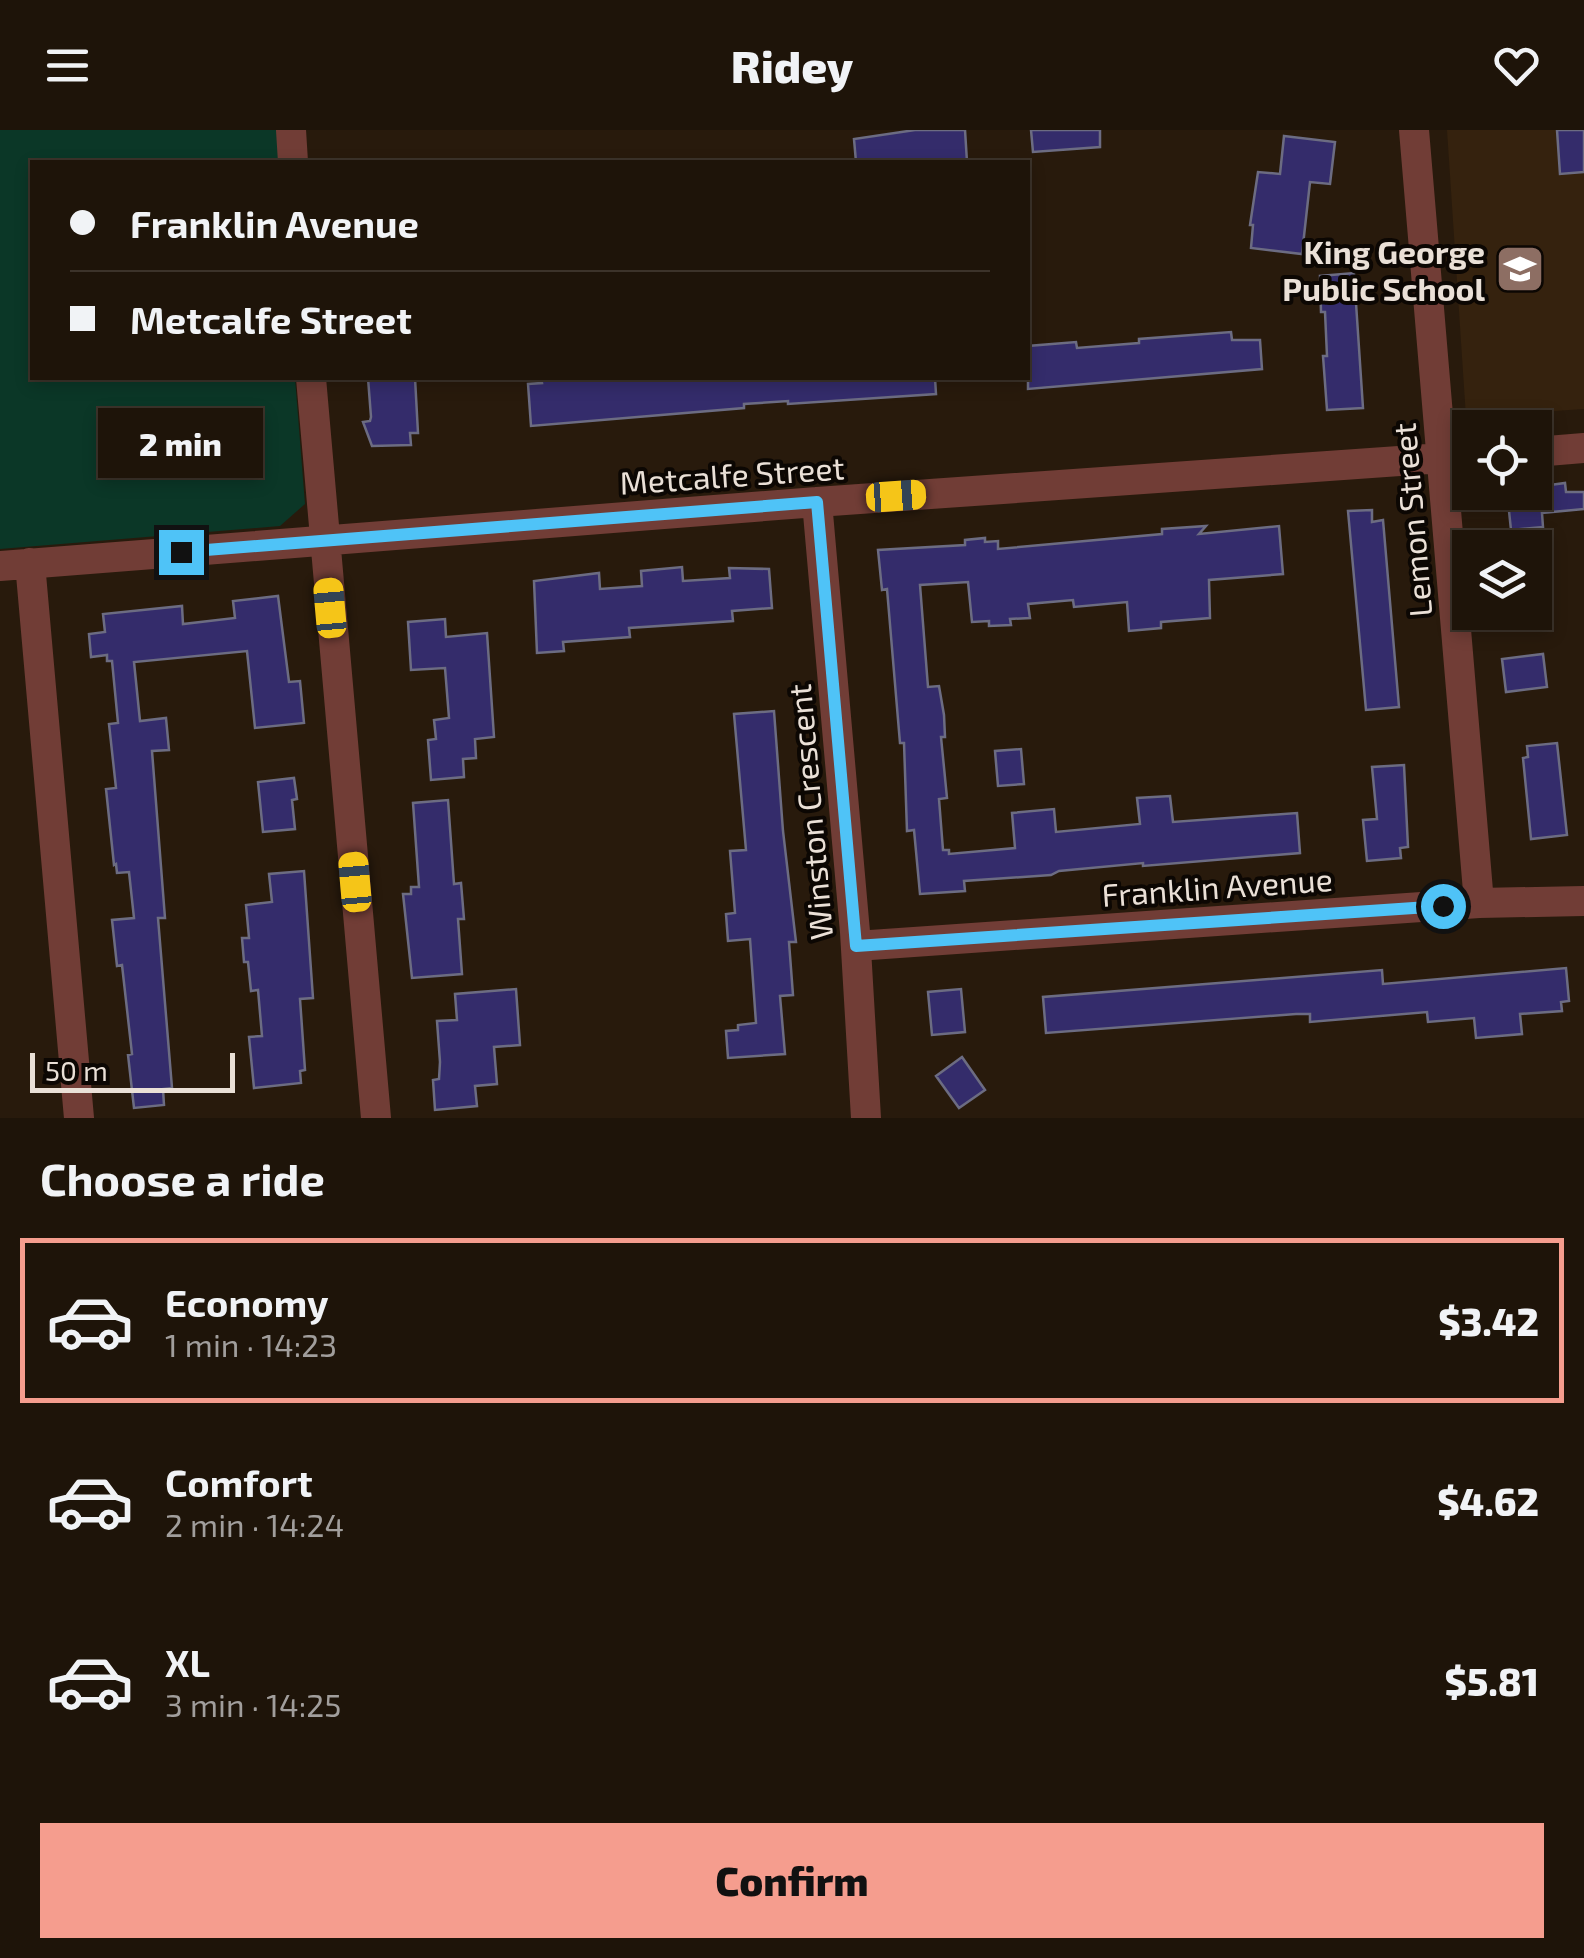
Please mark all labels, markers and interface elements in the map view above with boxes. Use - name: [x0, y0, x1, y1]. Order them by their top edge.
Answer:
- icon: menu: [40, 38, 95, 93]
- text: Ridey: [731, 38, 853, 92]
- icon: heart: [1489, 38, 1544, 93]
- text: Franklin Avenue: [130, 200, 419, 246]
- place label: King George Public School: [1282, 232, 1485, 307]
- school or university icon: King George Public School: [1494, 243, 1546, 295]
- text: Metcalfe Street: [130, 296, 412, 342]
- callout: 2 min: [99, 407, 264, 477]
- map controls: [1452, 410, 1552, 630]
- button: locate: [1452, 410, 1552, 510]
- street label: Lemon Street: [1384, 421, 1438, 619]
- text: 2 min: [139, 424, 222, 462]
- street label: Metcalfe Street: [618, 447, 846, 501]
- car: [865, 479, 927, 513]
- route end: [159, 530, 204, 575]
- button: layers: [1452, 530, 1552, 630]
- car: [312, 577, 348, 639]
- street label: Winston Crescent: [779, 682, 839, 942]
- car: [337, 851, 373, 913]
- street label: Franklin Avenue: [1100, 859, 1334, 913]
- route start: [1421, 884, 1466, 929]
- scale bar: [30, 1048, 235, 1093]
- text: 50 m: [45, 1053, 108, 1087]
- text: Choose a ride: [40, 1151, 325, 1205]
- icon: car: [45, 1276, 135, 1366]
- text: Economy: [165, 1279, 329, 1325]
- text: $3.42: [1438, 1298, 1539, 1344]
- text: 1 min · 14:23: [165, 1325, 337, 1363]
- icon: car: [45, 1456, 135, 1546]
- text: Comfort: [165, 1459, 313, 1505]
- text: $4.62: [1437, 1478, 1539, 1524]
- text: 2 min · 14:24: [165, 1505, 344, 1543]
- icon: car: [45, 1636, 135, 1726]
- text: XL: [165, 1639, 210, 1685]
- text: $5.81: [1445, 1658, 1539, 1704]
- text: 3 min · 14:25: [165, 1685, 341, 1723]
- button: Confirm: [40, 1823, 1544, 1938]

